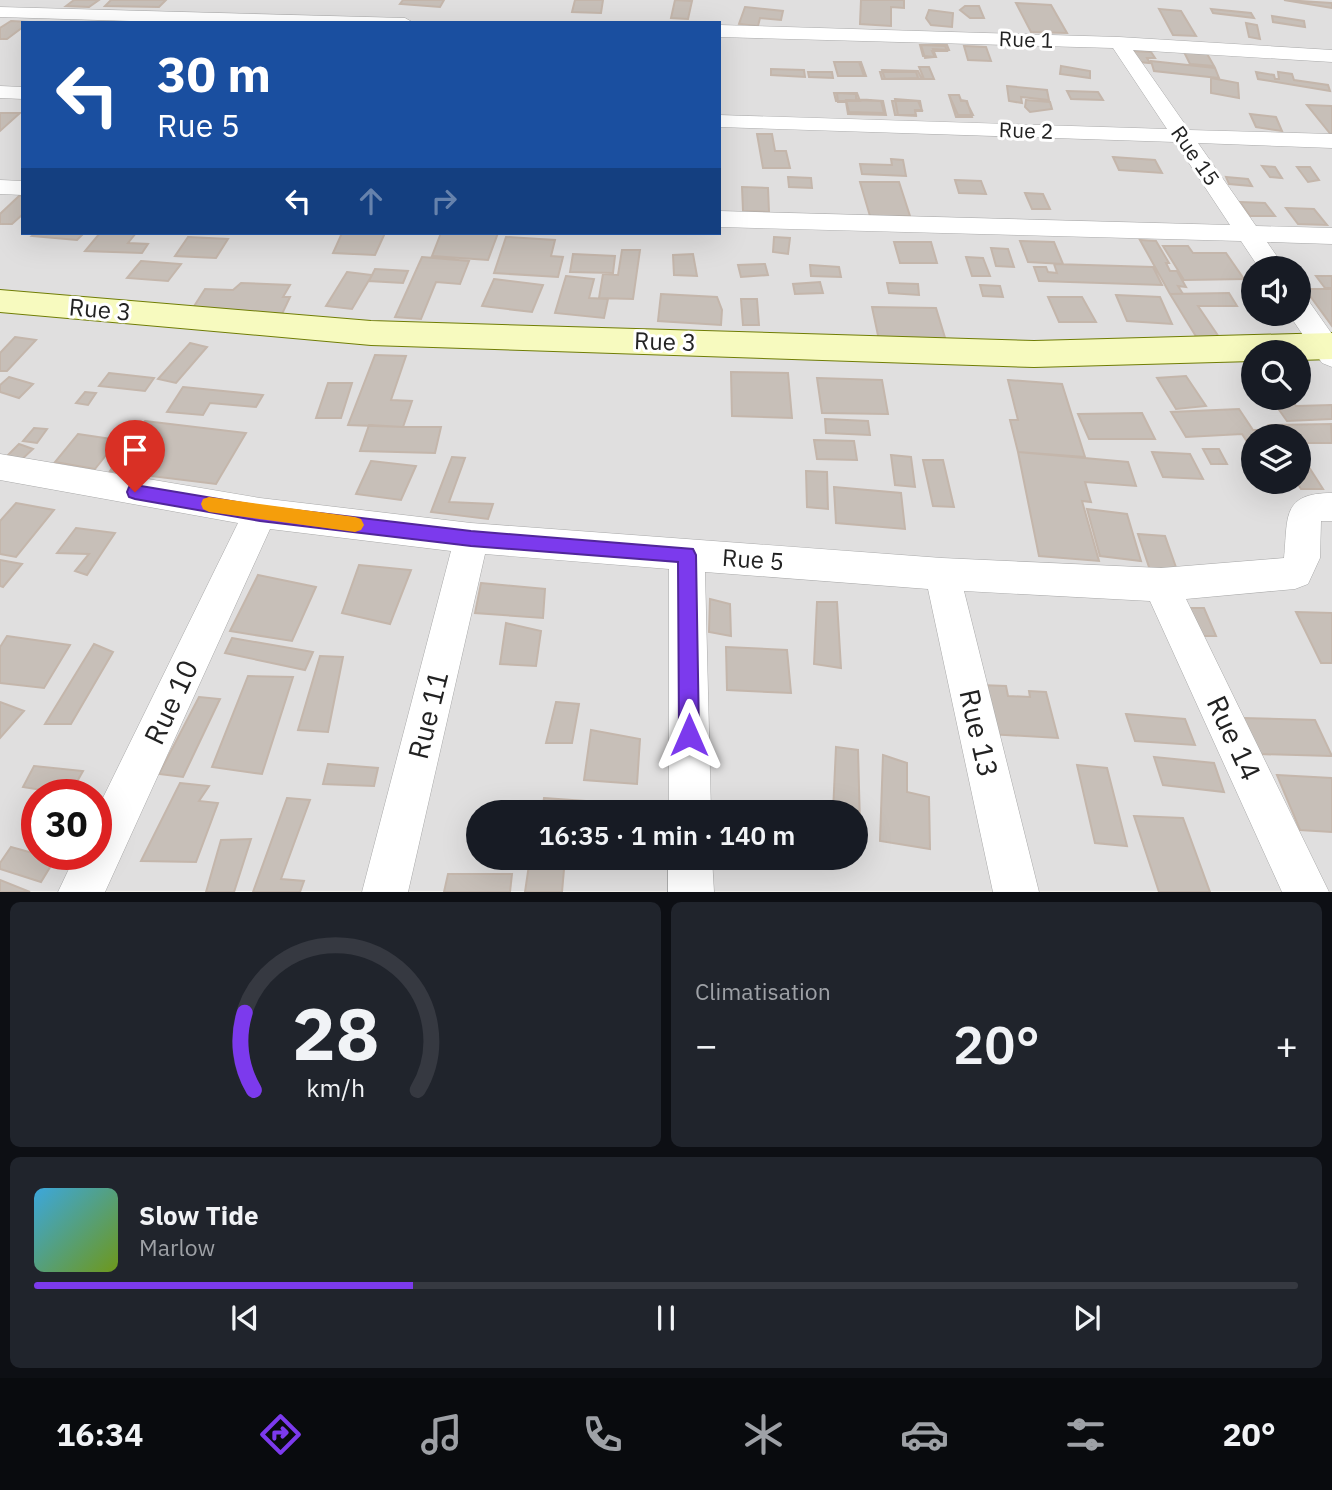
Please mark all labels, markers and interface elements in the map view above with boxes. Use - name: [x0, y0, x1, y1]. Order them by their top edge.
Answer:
- street label: Rue 1: [998, 24, 1054, 54]
- text: 30 m: [157, 42, 271, 105]
- icon: left: [42, 49, 133, 140]
- text: Rue 5: [157, 104, 240, 146]
- street label: Rue 2: [998, 115, 1054, 145]
- street label: Rue 15: [1165, 120, 1227, 191]
- icon: left: [279, 182, 317, 220]
- icon: ahead: [352, 182, 390, 220]
- icon: right: [425, 182, 463, 220]
- map controls: [1241, 256, 1311, 494]
- button: sound: [1241, 256, 1311, 326]
- street label: Rue 3: [68, 290, 132, 328]
- street label: Rue 3: [633, 324, 697, 358]
- button: search: [1241, 340, 1311, 410]
- pin: [105, 420, 165, 492]
- button: layers: [1241, 424, 1311, 494]
- icon: arrive: [116, 431, 154, 469]
- street label: Rue 5: [721, 541, 785, 577]
- street label: Rue 10: [135, 653, 206, 750]
- street label: Rue 11: [399, 667, 456, 763]
- street label: Rue 13: [951, 685, 1008, 781]
- street label: Rue 14: [1199, 689, 1270, 786]
- position arrow: [652, 698, 726, 772]
- speed limit sign: 30: [21, 779, 112, 870]
- text: 16:35 · 1 min · 140 m: [539, 818, 795, 852]
- text: Climatisation: [695, 976, 831, 1006]
- text: 28: [292, 986, 379, 1081]
- text: 20°: [953, 1011, 1040, 1078]
- text: −: [695, 1020, 718, 1069]
- text: +: [1275, 1020, 1298, 1069]
- text: km/h: [306, 1071, 365, 1104]
- text: Slow Tide: [139, 1198, 259, 1232]
- text: Marlow: [139, 1232, 215, 1262]
- icon: previous: [226, 1299, 264, 1337]
- icon: pause: [647, 1299, 685, 1337]
- icon: next: [1068, 1299, 1106, 1337]
- icon: directions: [256, 1410, 305, 1459]
- icon: music: [417, 1410, 466, 1459]
- icon: phone: [578, 1410, 627, 1459]
- icon: climate: [739, 1410, 788, 1459]
- icon: car: [900, 1410, 949, 1459]
- icon: filters: [1061, 1410, 1110, 1459]
- text: 16:34: [56, 1413, 143, 1455]
- text: 20°: [1222, 1413, 1276, 1455]

